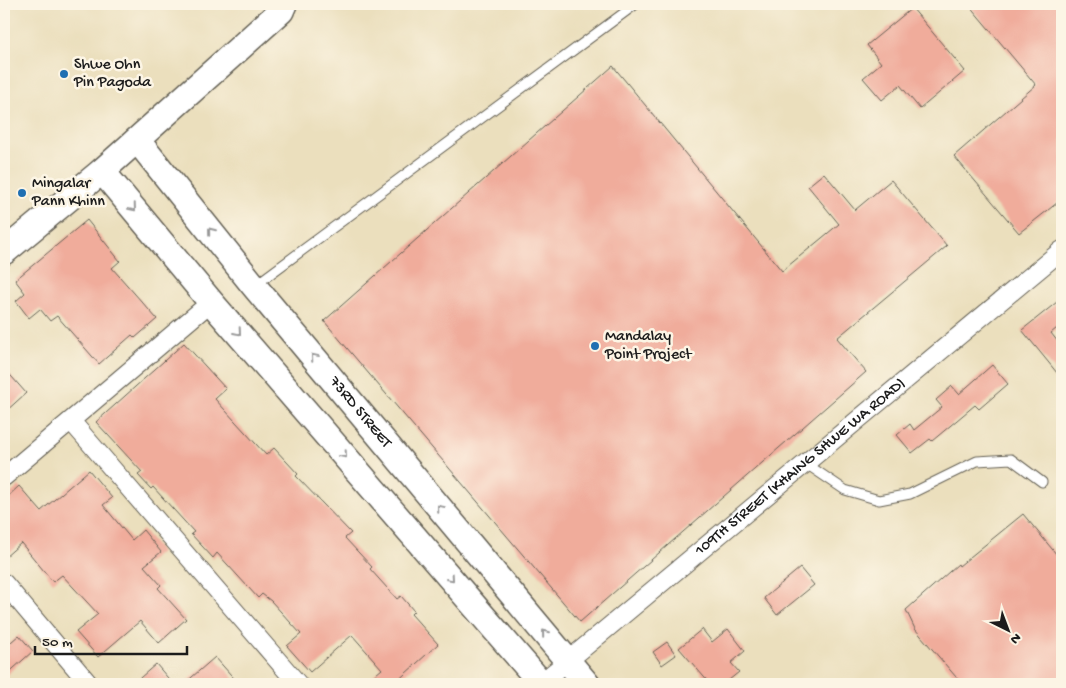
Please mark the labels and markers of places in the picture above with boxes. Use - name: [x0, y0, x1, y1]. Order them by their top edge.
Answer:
- place label: Shwe Ohn Pin Pagoda: [73, 56, 152, 93]
- marker: Shwe Ohn Pin Pagoda: [58, 68, 70, 80]
- place label: Mingalar Pann Khinn: [31, 175, 105, 212]
- marker: Mingalar Pann Khinn: [16, 187, 28, 199]
- place label: Mandalay Point Project: [604, 328, 693, 365]
- marker: Mandalay Point Project: [589, 340, 601, 352]

